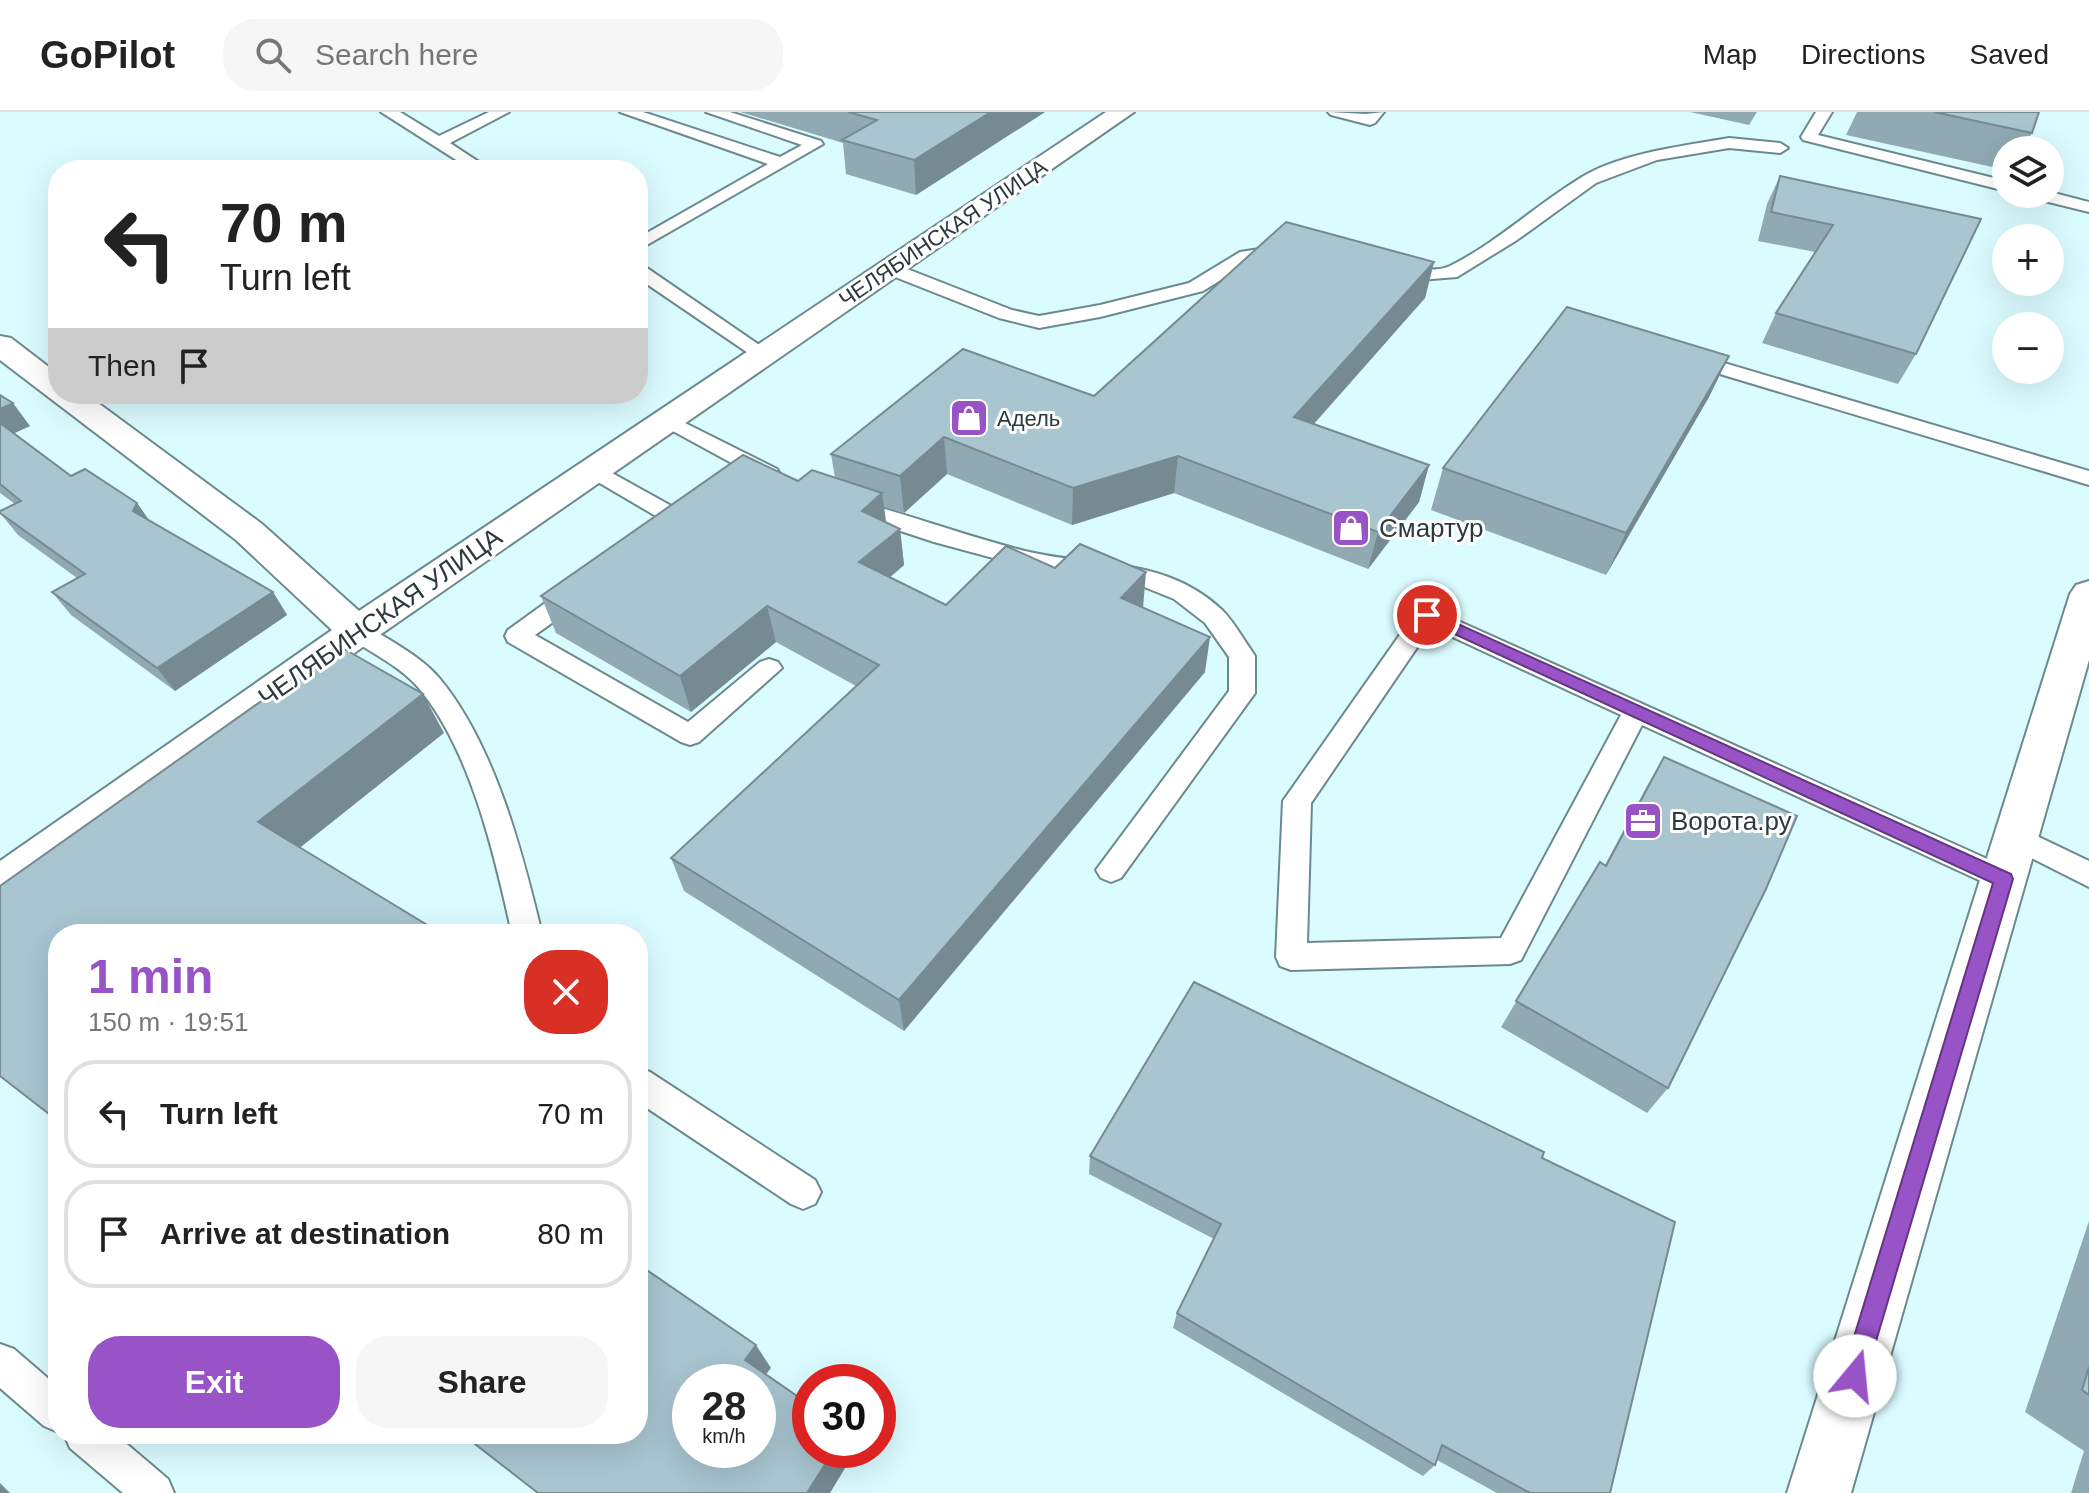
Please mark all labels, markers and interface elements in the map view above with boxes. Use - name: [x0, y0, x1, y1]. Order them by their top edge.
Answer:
- search box: [223, 19, 783, 91]
- icon: search: [251, 33, 295, 77]
- text: GoPilot: [40, 34, 175, 76]
- text: Search here: [315, 38, 479, 71]
- text: Map: [1703, 39, 1757, 70]
- text: Directions: [1801, 39, 1926, 70]
- text: Saved: [1970, 39, 2049, 70]
- map controls: [1992, 136, 2064, 384]
- button: layers: [1992, 136, 2064, 208]
- street label: ЧЕЛЯБИНСКАЯ УЛИЦА: [834, 154, 1052, 312]
- text: 70 m: [220, 191, 348, 254]
- icon: left: [88, 192, 192, 296]
- button: +: [1992, 224, 2064, 296]
- text: Turn left: [220, 257, 351, 298]
- button: −: [1992, 312, 2064, 384]
- icon: arrive: [172, 344, 216, 388]
- text: Then: [88, 349, 156, 382]
- shop icon: Адель: [948, 397, 990, 439]
- place label: Адель: [997, 406, 1060, 431]
- shop icon: Смартур: [1330, 507, 1372, 549]
- place label: Смартур: [1379, 513, 1483, 543]
- street label: ЧЕЛЯБИНСКАЯ УЛИЦА: [253, 521, 508, 713]
- pin: [1393, 581, 1461, 649]
- icon: arrive: [1405, 593, 1449, 637]
- office icon: Ворота.ру: [1622, 800, 1664, 842]
- place label: Ворота.ру: [1671, 806, 1792, 836]
- text: 1 min: [88, 950, 213, 1003]
- button: close: [524, 950, 608, 1034]
- text: 150 m · 19:51: [88, 1007, 248, 1037]
- icon: left: [92, 1092, 136, 1136]
- text: Turn left: [160, 1097, 278, 1130]
- text: 70 m: [537, 1097, 604, 1130]
- icon: arrive: [92, 1212, 136, 1256]
- text: Arrive at destination: [160, 1217, 450, 1250]
- text: 80 m: [537, 1217, 604, 1250]
- position arrow: [1813, 1334, 1897, 1418]
- button: Exit: [88, 1336, 340, 1428]
- button: Share: [356, 1336, 608, 1428]
- speed limit sign: 30: [792, 1364, 896, 1468]
- text: 28: [702, 1384, 746, 1428]
- text: km/h: [702, 1425, 746, 1447]

